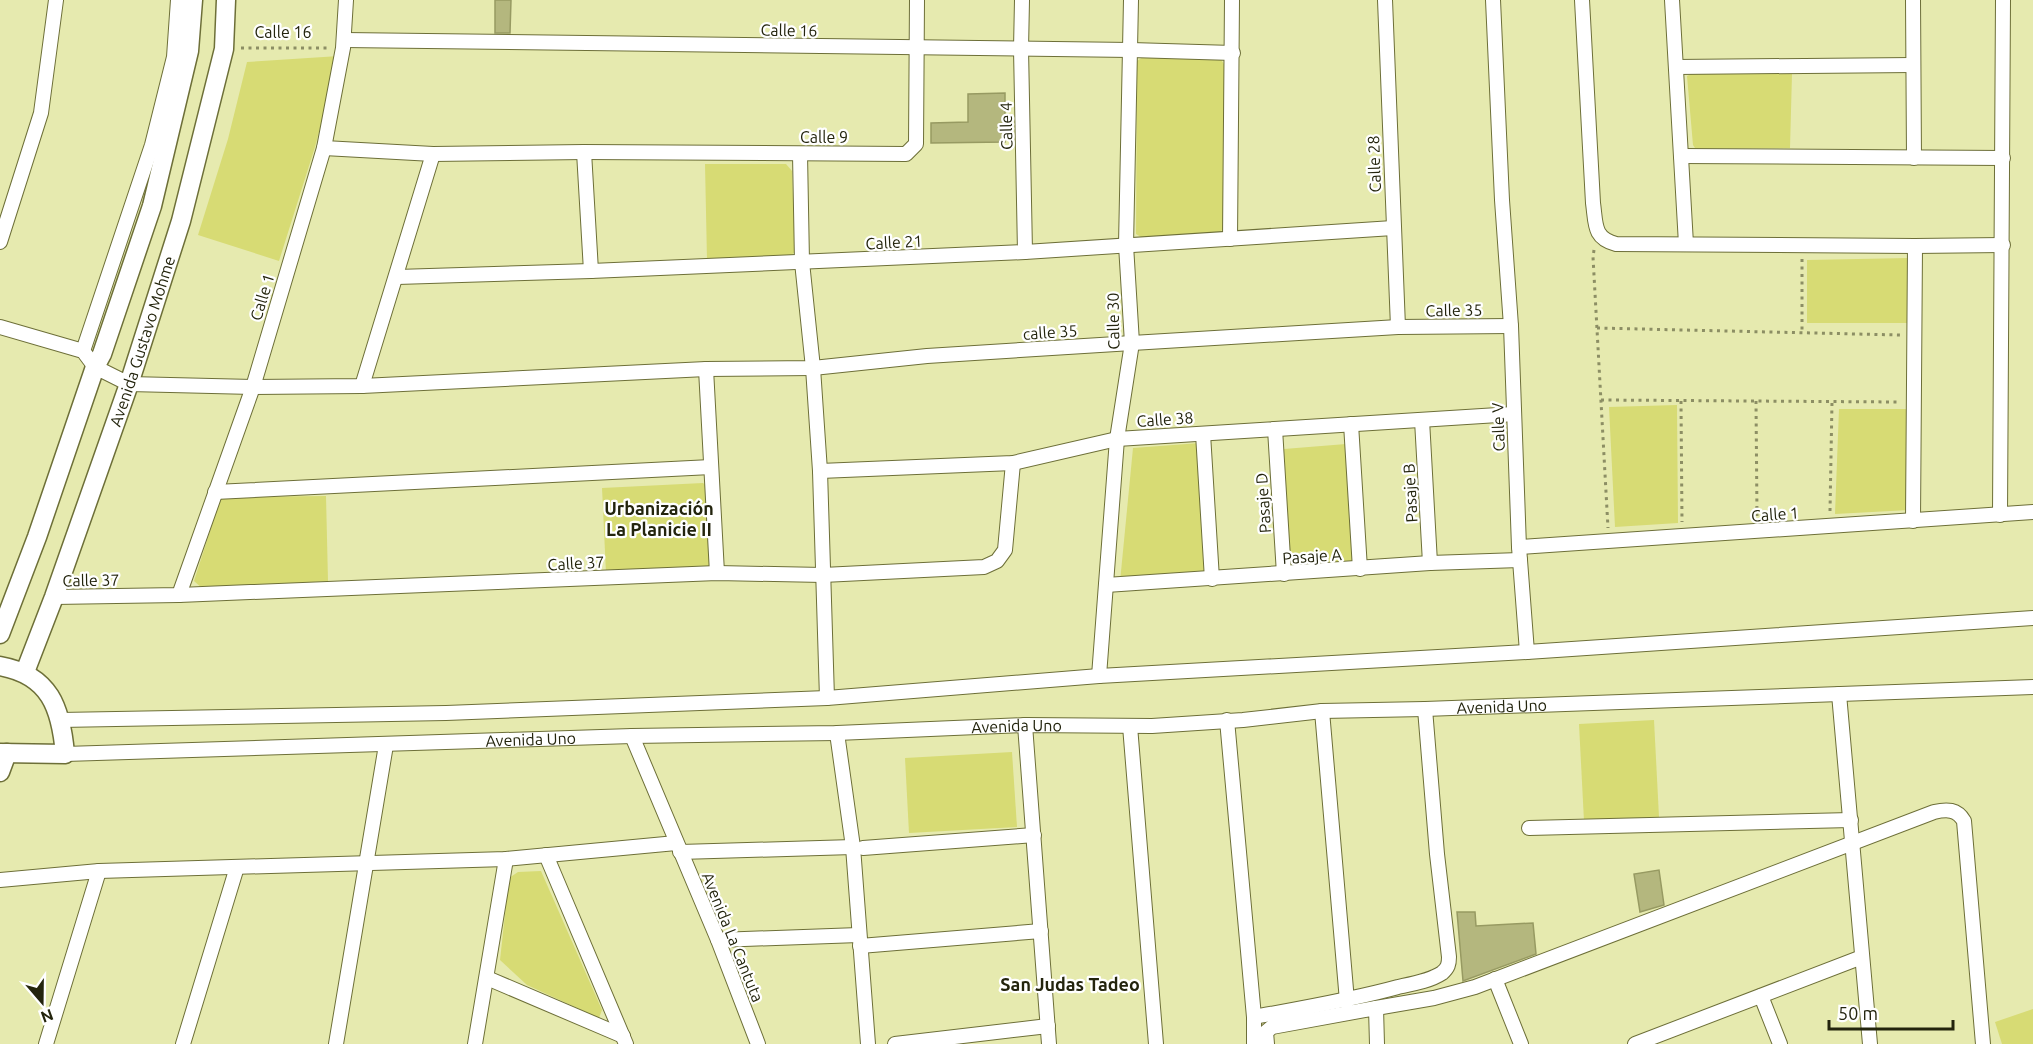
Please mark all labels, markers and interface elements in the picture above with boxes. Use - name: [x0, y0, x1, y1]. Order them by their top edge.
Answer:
- street label: Calle 16: [760, 21, 818, 39]
- street label: Calle 16: [255, 23, 311, 41]
- street label: Calle 4: [997, 102, 1015, 150]
- street label: Calle 9: [800, 128, 848, 146]
- street label: Calle 28: [1364, 135, 1384, 193]
- street label: Calle 21: [865, 232, 923, 252]
- street label: Avenida Gustavo Mohme: [106, 254, 178, 429]
- street label: Calle 1: [246, 271, 278, 323]
- street label: Calle 30: [1104, 292, 1122, 350]
- street label: Calle 35: [1425, 301, 1483, 319]
- street label: calle 35: [1022, 321, 1078, 343]
- street label: Calle V: [1488, 402, 1508, 452]
- street label: Calle 38: [1136, 408, 1194, 430]
- street label: Pasaje B: [1399, 463, 1421, 523]
- street label: Pasaje D: [1252, 472, 1274, 534]
- district label: Urbanización La Planicie II: [604, 498, 714, 539]
- street label: Calle 1: [1750, 503, 1800, 525]
- street label: Pasaje A: [1282, 545, 1343, 567]
- street label: Calle 37: [547, 553, 605, 573]
- street label: Calle 37: [62, 571, 120, 589]
- street label: Avenida Uno: [1456, 696, 1547, 717]
- street label: Avenida Uno: [971, 716, 1062, 736]
- street label: Avenida Uno: [485, 729, 576, 750]
- street label: Avenida La Cantuta: [699, 870, 767, 1004]
- north arrow: [12, 972, 72, 1032]
- district label: San Judas Tadeo: [1000, 974, 1140, 994]
- scale bar: [1829, 993, 1954, 1031]
- text: 50 m: [1838, 1003, 1878, 1023]
- text: N: [38, 1006, 56, 1027]

